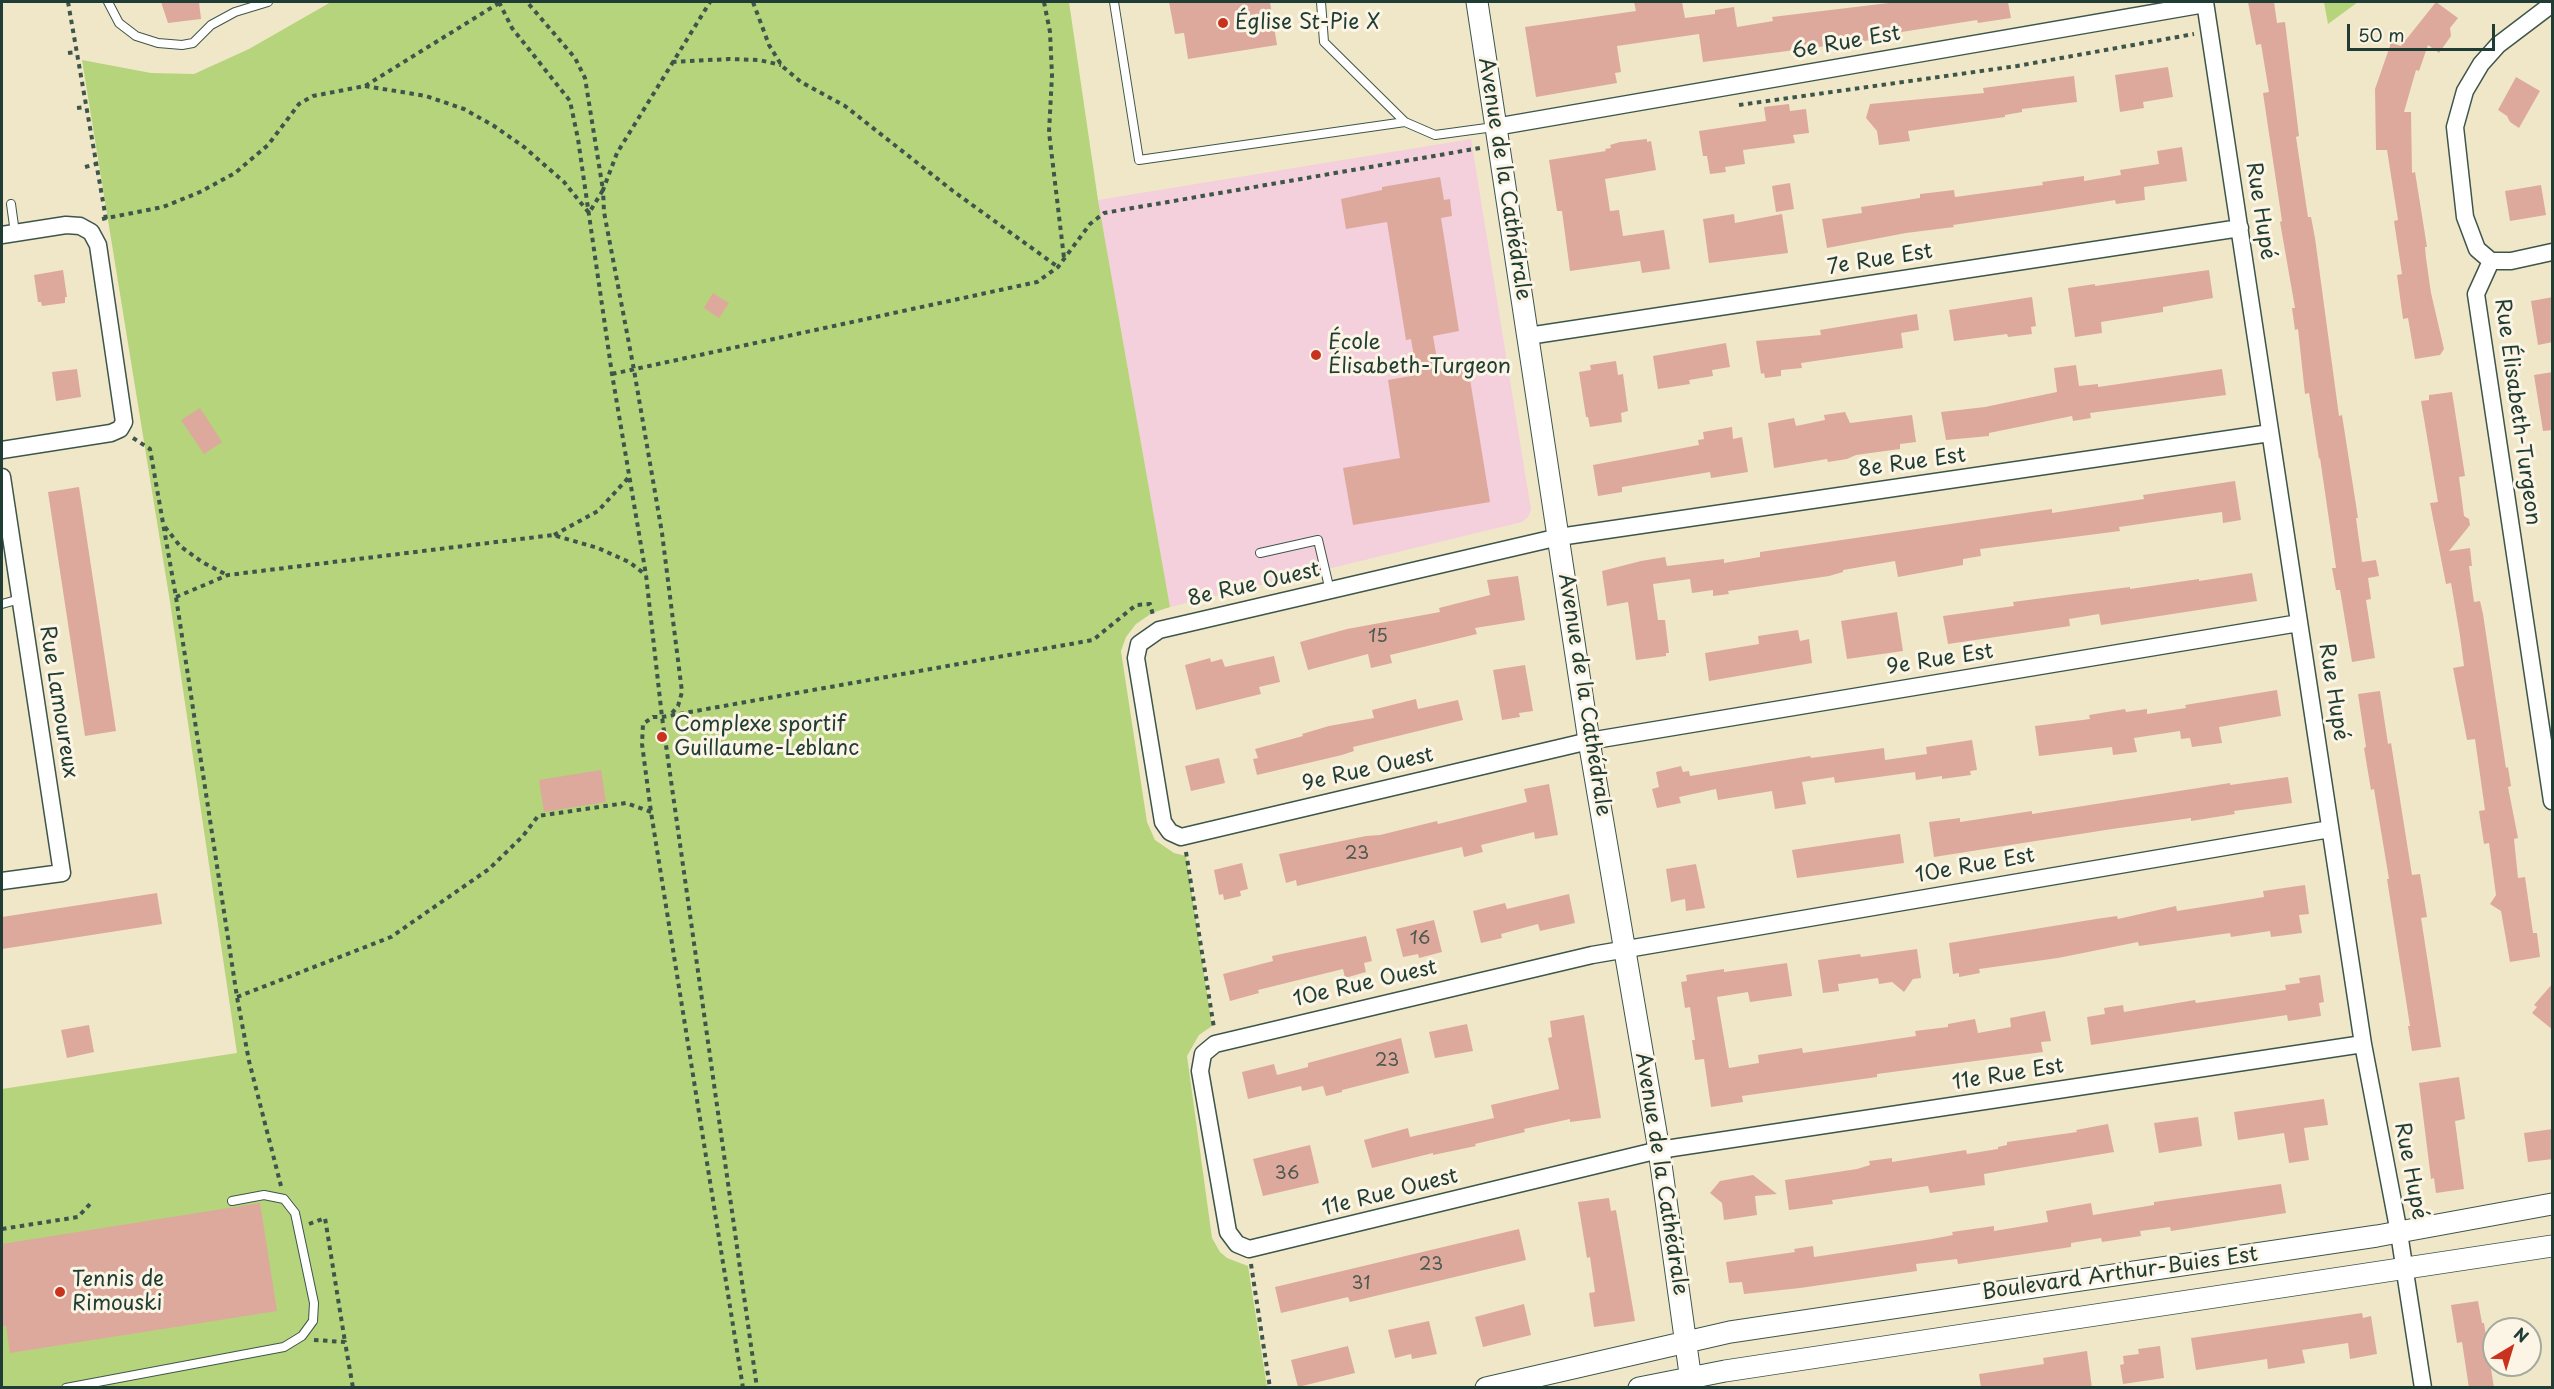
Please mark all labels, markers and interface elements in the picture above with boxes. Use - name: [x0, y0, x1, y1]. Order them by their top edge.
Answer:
- place label: Église St-Pie X: [1235, 10, 1380, 36]
- scale bar: [2350, 12, 2498, 50]
- marker: Église St-Pie X: [1216, 16, 1230, 30]
- street label: 6e Rue Est: [1790, 21, 1902, 65]
- text: 50 m: [2358, 21, 2405, 48]
- street label: Avenue de la Cathédrale: [1472, 56, 1536, 302]
- street label: Rue Hupé: [2240, 160, 2280, 262]
- street label: 7e Rue Est: [1826, 239, 1934, 281]
- street label: Rue Élisabeth-Turgeon: [2489, 297, 2545, 527]
- place label: École Élisabeth-Turgeon: [1328, 330, 1511, 380]
- marker: École Élisabeth-Turgeon: [1309, 348, 1323, 362]
- street label: 8e Rue Est: [1857, 443, 1967, 483]
- street label: 8e Rue Ouest: [1186, 558, 1322, 612]
- street label: Avenue de la Cathédrale: [1552, 572, 1616, 818]
- street label: Rue Lamoureux: [34, 624, 82, 780]
- house number: 15: [1368, 626, 1388, 648]
- street label: 9e Rue Est: [1885, 639, 1995, 681]
- street label: Rue Hupé: [2313, 641, 2353, 743]
- place label: Complexe sportif Guillaume-Leblanc: [674, 712, 859, 762]
- marker: Complexe sportif Guillaume-Leblanc: [655, 730, 669, 744]
- street label: 9e Rue Ouest: [1300, 743, 1436, 797]
- house number: 23: [1345, 843, 1369, 865]
- street label: 10e Rue Est: [1913, 843, 2037, 889]
- house number: 16: [1410, 928, 1430, 950]
- street label: 10e Rue Ouest: [1291, 955, 1439, 1013]
- house number: 23: [1375, 1050, 1399, 1072]
- street label: Avenue de la Cathédrale: [1629, 1051, 1693, 1297]
- street label: 11e Rue Est: [1950, 1054, 2066, 1096]
- street label: Rue Hupé: [2388, 1120, 2432, 1222]
- house number: 36: [1275, 1163, 1299, 1185]
- street label: 11e Rue Ouest: [1319, 1164, 1461, 1222]
- street label: Boulevard Arthur-Buies Est: [1980, 1242, 2260, 1306]
- house number: 23: [1419, 1254, 1443, 1276]
- place label: Tennis de Rimouski: [72, 1267, 164, 1317]
- house number: 31: [1352, 1273, 1370, 1295]
- marker: Tennis de Rimouski: [53, 1285, 67, 1299]
- north arrow: [2482, 1317, 2542, 1377]
- text: N: [2509, 1321, 2534, 1348]

